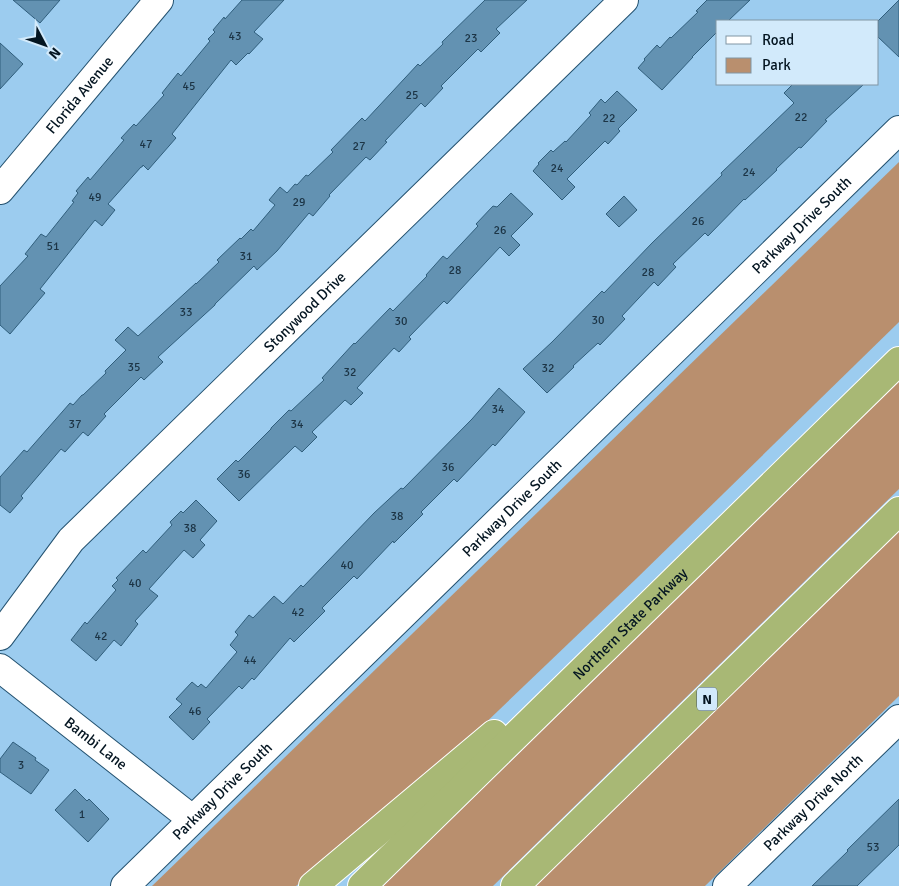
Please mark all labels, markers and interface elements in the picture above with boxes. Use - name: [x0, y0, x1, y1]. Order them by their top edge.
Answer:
- north arrow: [20, 20, 70, 70]
- legend: [716, 20, 879, 85]
- house number: 43: [229, 29, 241, 44]
- house number: 23: [465, 31, 477, 46]
- text: Road: [762, 31, 794, 49]
- text: N: [45, 44, 64, 62]
- street label: Florida Avenue: [42, 52, 117, 137]
- text: Park: [762, 56, 791, 74]
- house number: 45: [183, 79, 195, 94]
- house number: 25: [406, 88, 418, 103]
- house number: 22: [795, 110, 807, 125]
- house number: 22: [603, 111, 615, 126]
- house number: 47: [140, 137, 152, 152]
- house number: 27: [353, 139, 365, 154]
- house number: 24: [551, 161, 564, 176]
- house number: 24: [743, 165, 756, 180]
- street label: Parkway Drive South: [748, 172, 855, 278]
- house number: 49: [89, 190, 101, 205]
- house number: 29: [293, 195, 305, 210]
- house number: 26: [692, 214, 704, 229]
- house number: 26: [494, 223, 506, 238]
- house number: 51: [47, 239, 59, 254]
- house number: 31: [240, 249, 252, 264]
- house number: 28: [449, 263, 461, 278]
- house number: 28: [642, 265, 654, 280]
- street label: Stonywood Drive: [260, 268, 349, 356]
- house number: 33: [180, 305, 192, 320]
- house number: 30: [592, 313, 604, 328]
- house number: 30: [395, 314, 407, 329]
- house number: 35: [128, 360, 140, 375]
- house number: 32: [542, 361, 554, 376]
- house number: 32: [344, 365, 356, 380]
- house number: 34: [492, 402, 505, 417]
- house number: 37: [69, 417, 81, 432]
- house number: 34: [291, 417, 304, 432]
- street label: Parkway Drive South: [459, 455, 566, 561]
- house number: 36: [442, 460, 454, 475]
- house number: 36: [238, 467, 250, 482]
- house number: 38: [391, 509, 403, 524]
- house number: 38: [184, 521, 196, 536]
- house number: 40: [341, 558, 353, 573]
- street label: Northern State Parkway: [569, 564, 691, 684]
- house number: 40: [129, 576, 141, 591]
- house number: 42: [292, 605, 304, 620]
- house number: 42: [95, 629, 107, 644]
- house number: 44: [244, 653, 257, 668]
- road number: N: [697, 688, 717, 711]
- house number: 46: [189, 704, 201, 719]
- street label: Bambi Lane: [61, 713, 131, 774]
- street label: Parkway Drive South: [169, 738, 276, 844]
- street label: Parkway Drive North: [760, 750, 867, 855]
- house number: 3: [18, 758, 24, 773]
- house number: 1: [79, 807, 85, 822]
- house number: 53: [867, 840, 879, 855]

